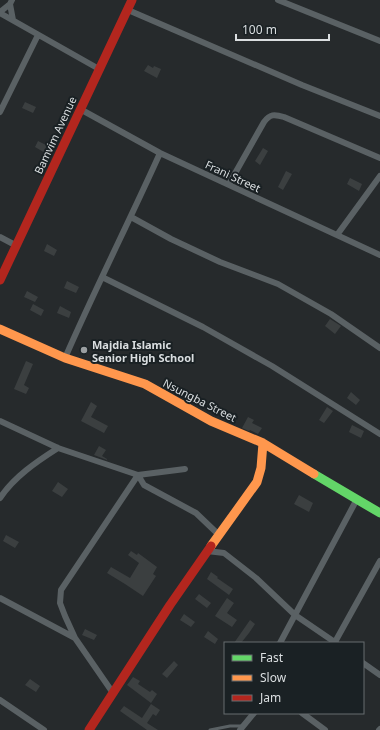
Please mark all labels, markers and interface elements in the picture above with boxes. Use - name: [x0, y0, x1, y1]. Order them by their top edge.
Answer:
- scale bar: [236, 16, 329, 42]
- text: 100 m: [242, 21, 277, 38]
- street label: Bamvim Avenue: [30, 94, 80, 176]
- street label: Frani Street: [203, 157, 263, 195]
- place label: Majdia Islamic Senior High School: [92, 337, 194, 365]
- marker: Majdia Islamic Senior High School: [79, 345, 89, 355]
- street label: Nsungba Street: [161, 375, 239, 425]
- legend: [224, 642, 364, 714]
- text: Fast: [260, 649, 284, 666]
- text: Slow: [260, 669, 287, 686]
- text: Jam: [259, 689, 281, 706]

